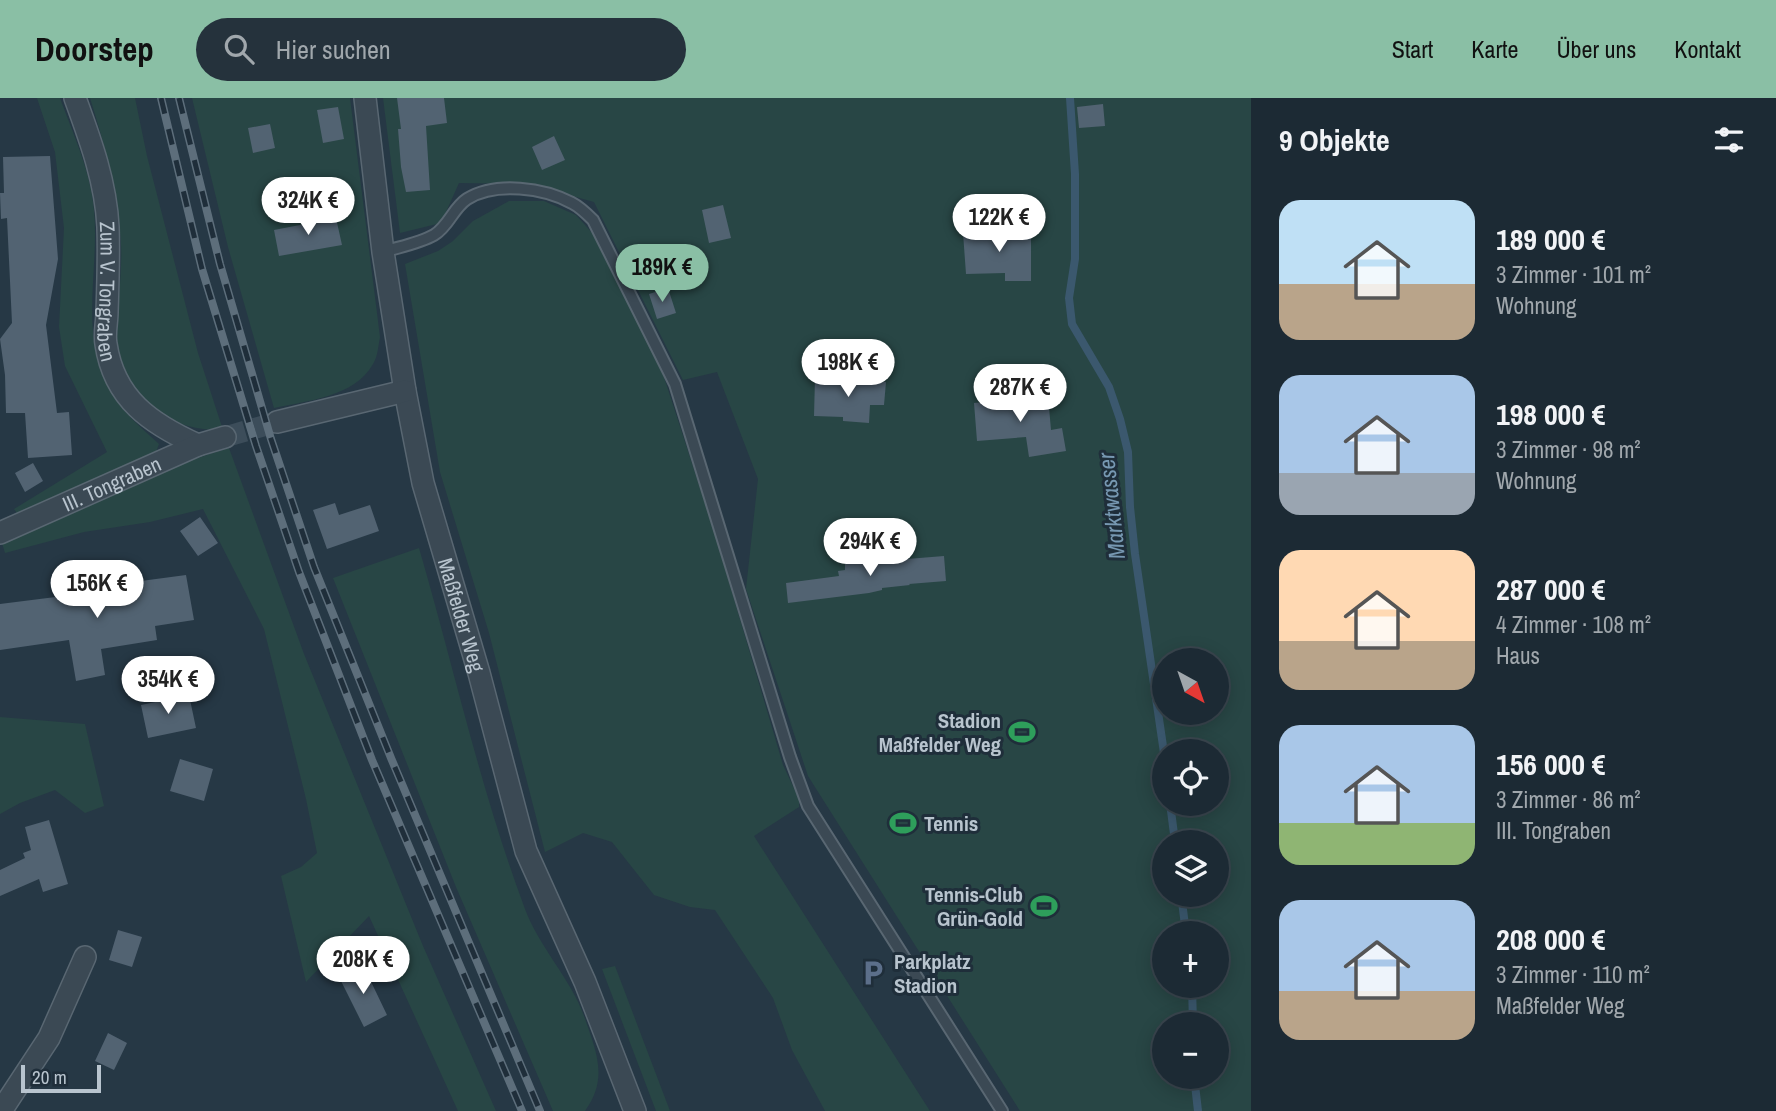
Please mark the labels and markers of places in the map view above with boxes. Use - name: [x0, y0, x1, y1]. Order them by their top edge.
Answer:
- pin: 324K €: [251, 178, 365, 237]
- pin: 122K €: [942, 194, 1056, 254]
- pin: 189K €: [605, 244, 719, 304]
- pin: 198K €: [791, 340, 905, 399]
- pin: 287K €: [963, 364, 1077, 424]
- pin: 294K €: [813, 518, 927, 578]
- pin: 156K €: [40, 560, 154, 620]
- pin: 354K €: [111, 656, 225, 716]
- place label: Stadion Maßfelder Weg: [879, 706, 1001, 759]
- sports icon: Stadion Maßfelder Weg: [1007, 717, 1037, 747]
- sports icon: Tennis: [888, 808, 918, 838]
- place label: Tennis: [924, 809, 978, 838]
- place label: Tennis-Club Grün-Gold: [925, 880, 1023, 933]
- sports icon: Tennis-Club Grün-Gold: [1029, 891, 1059, 921]
- pin: 208K €: [306, 936, 420, 996]
- place label: Parkplatz Stadion: [894, 947, 971, 1000]
- parking icon: Parkplatz Stadion: [858, 958, 888, 988]

